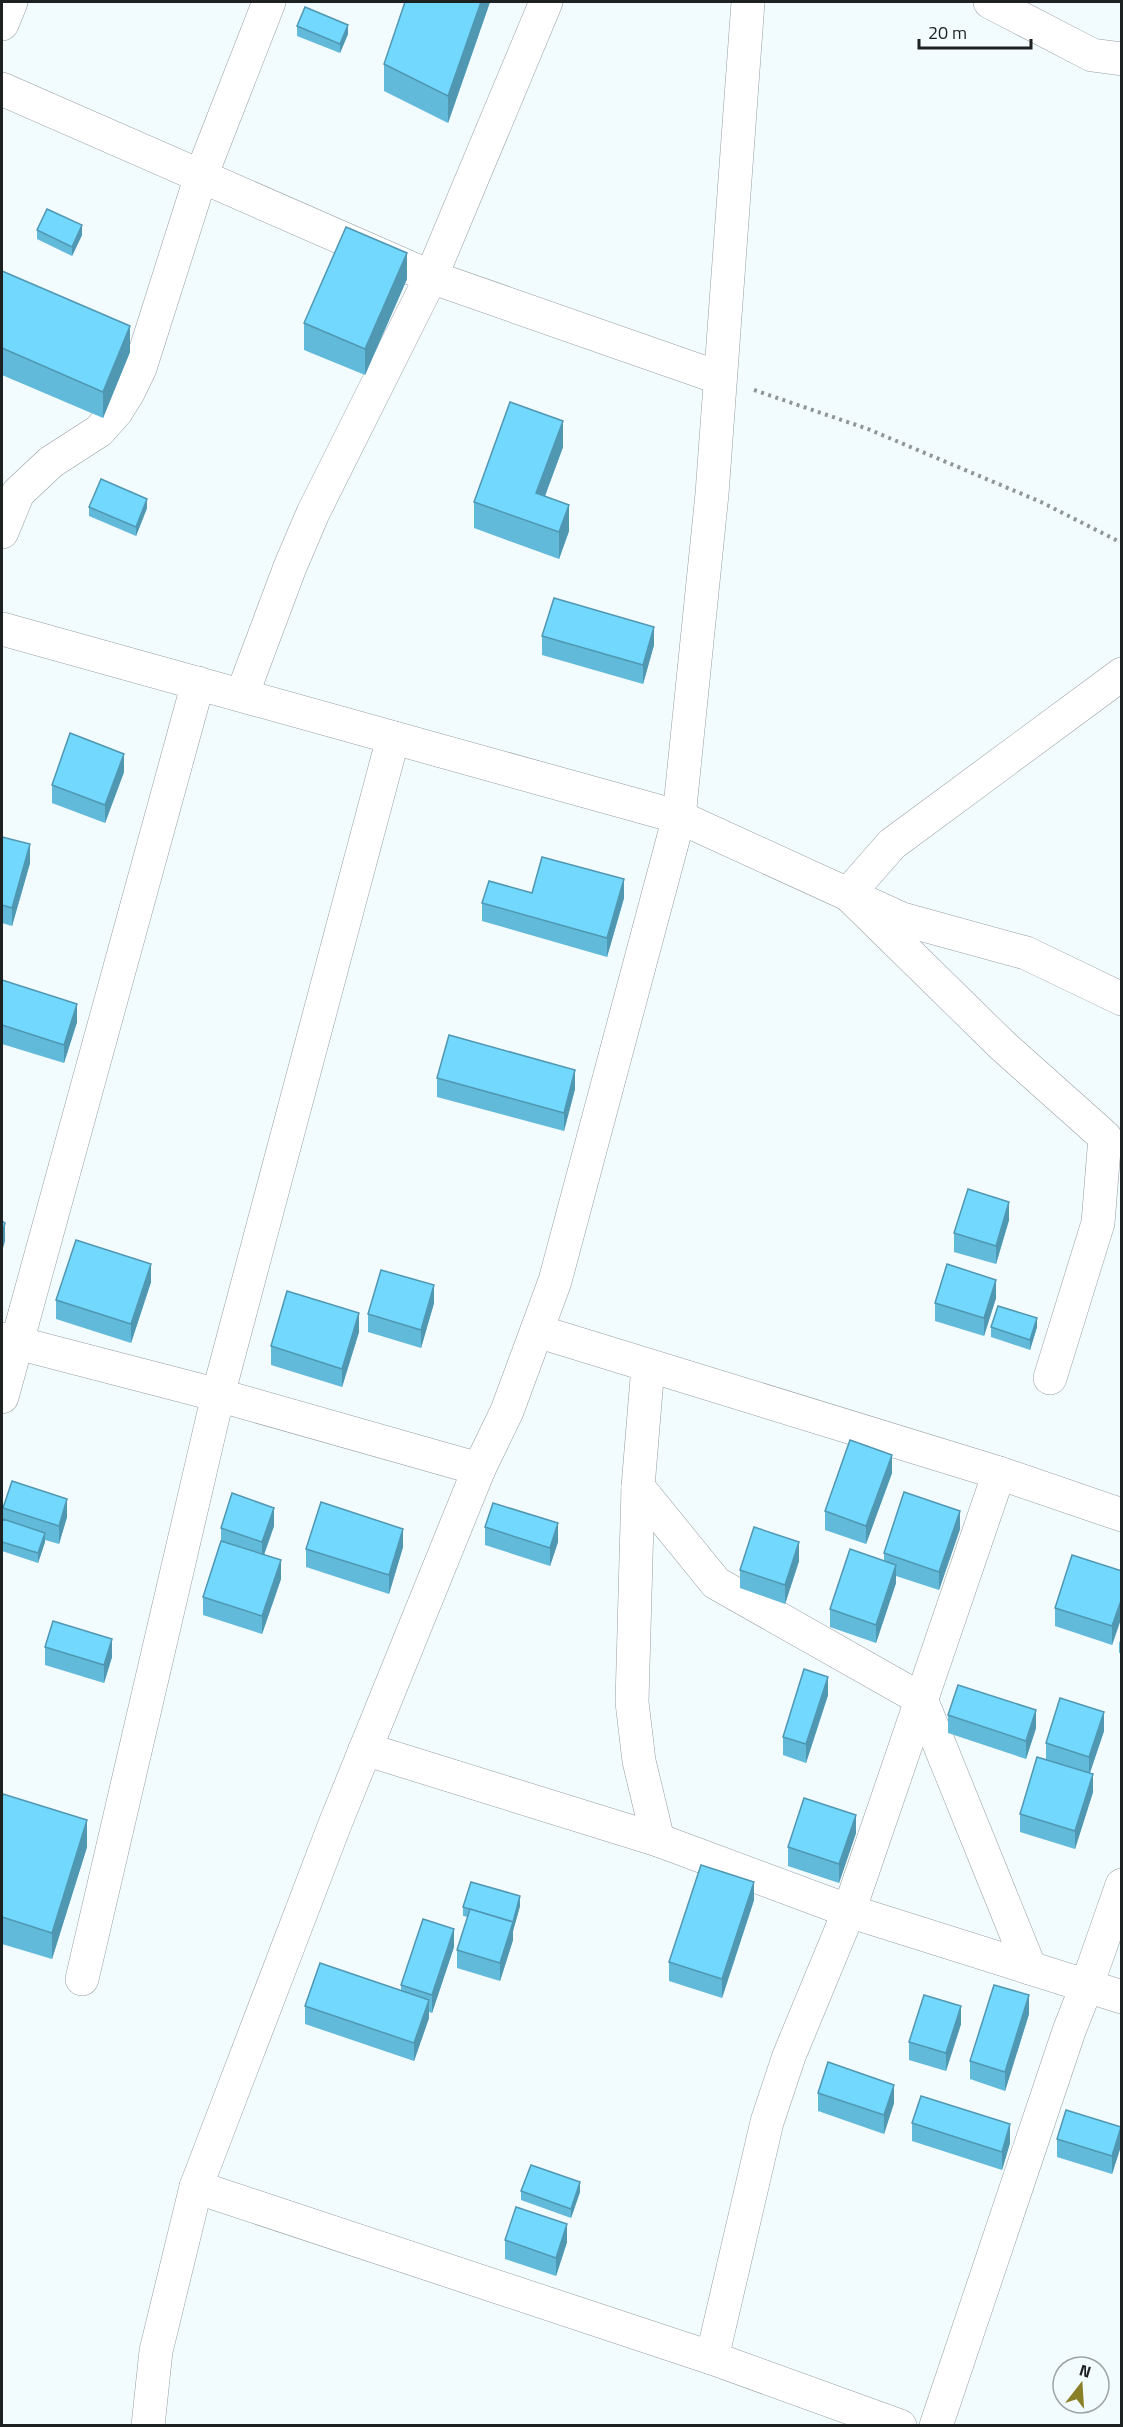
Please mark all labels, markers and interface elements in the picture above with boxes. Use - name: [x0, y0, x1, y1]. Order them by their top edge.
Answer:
- scale bar: [919, 12, 1032, 50]
- text: 20 m: [928, 19, 967, 46]
- north arrow: [1051, 2355, 1111, 2415]
- text: N: [1077, 2358, 1094, 2384]

